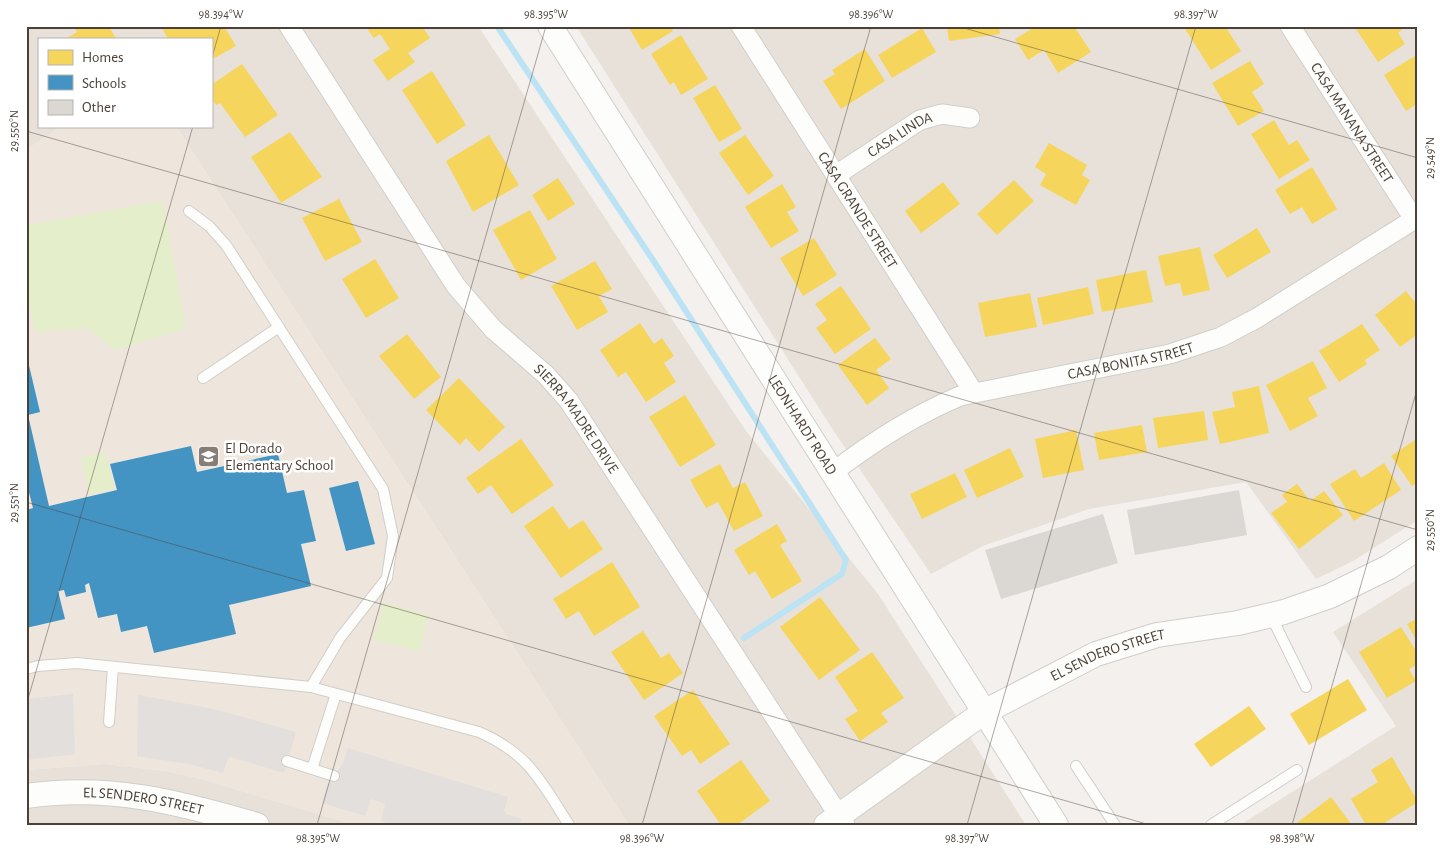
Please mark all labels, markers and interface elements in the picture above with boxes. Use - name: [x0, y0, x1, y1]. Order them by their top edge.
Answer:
- text: 98.394°W: [199, 8, 244, 20]
- text: 98.395°W: [524, 8, 568, 20]
- text: 98.396°W: [849, 8, 894, 20]
- text: 98.397°W: [1174, 8, 1218, 20]
- legend: [38, 38, 212, 128]
- text: Homes: [82, 50, 124, 65]
- street label: CASA MANANA STREET: [1308, 60, 1396, 186]
- text: Schools: [82, 76, 126, 91]
- text: Other: [82, 100, 116, 115]
- text: 29.550°N: [8, 110, 20, 152]
- street label: CASA LINDA: [865, 110, 934, 160]
- text: 29.549°N: [1424, 137, 1436, 179]
- street label: CASA GRANDE STREET: [815, 149, 900, 272]
- street label: CASA BONITA STREET: [1066, 339, 1196, 382]
- street label: SIERRA MADRE DRIVE: [531, 361, 621, 476]
- street label: LEONHARDT ROAD: [765, 372, 839, 478]
- place label: El Dorado Elementary School: [225, 441, 334, 473]
- school or university icon: El Dorado Elementary School: [197, 445, 221, 469]
- text: 29.551°N: [8, 483, 20, 523]
- text: 29.550°N: [1424, 509, 1436, 551]
- street label: EL SENDERO STREET: [1048, 627, 1166, 684]
- street label: EL SENDERO STREET: [83, 785, 206, 818]
- text: 98.395°W: [296, 832, 340, 844]
- text: 98.396°W: [620, 832, 665, 844]
- text: 98.397°W: [945, 832, 989, 844]
- text: 98.398°W: [1270, 832, 1315, 844]

